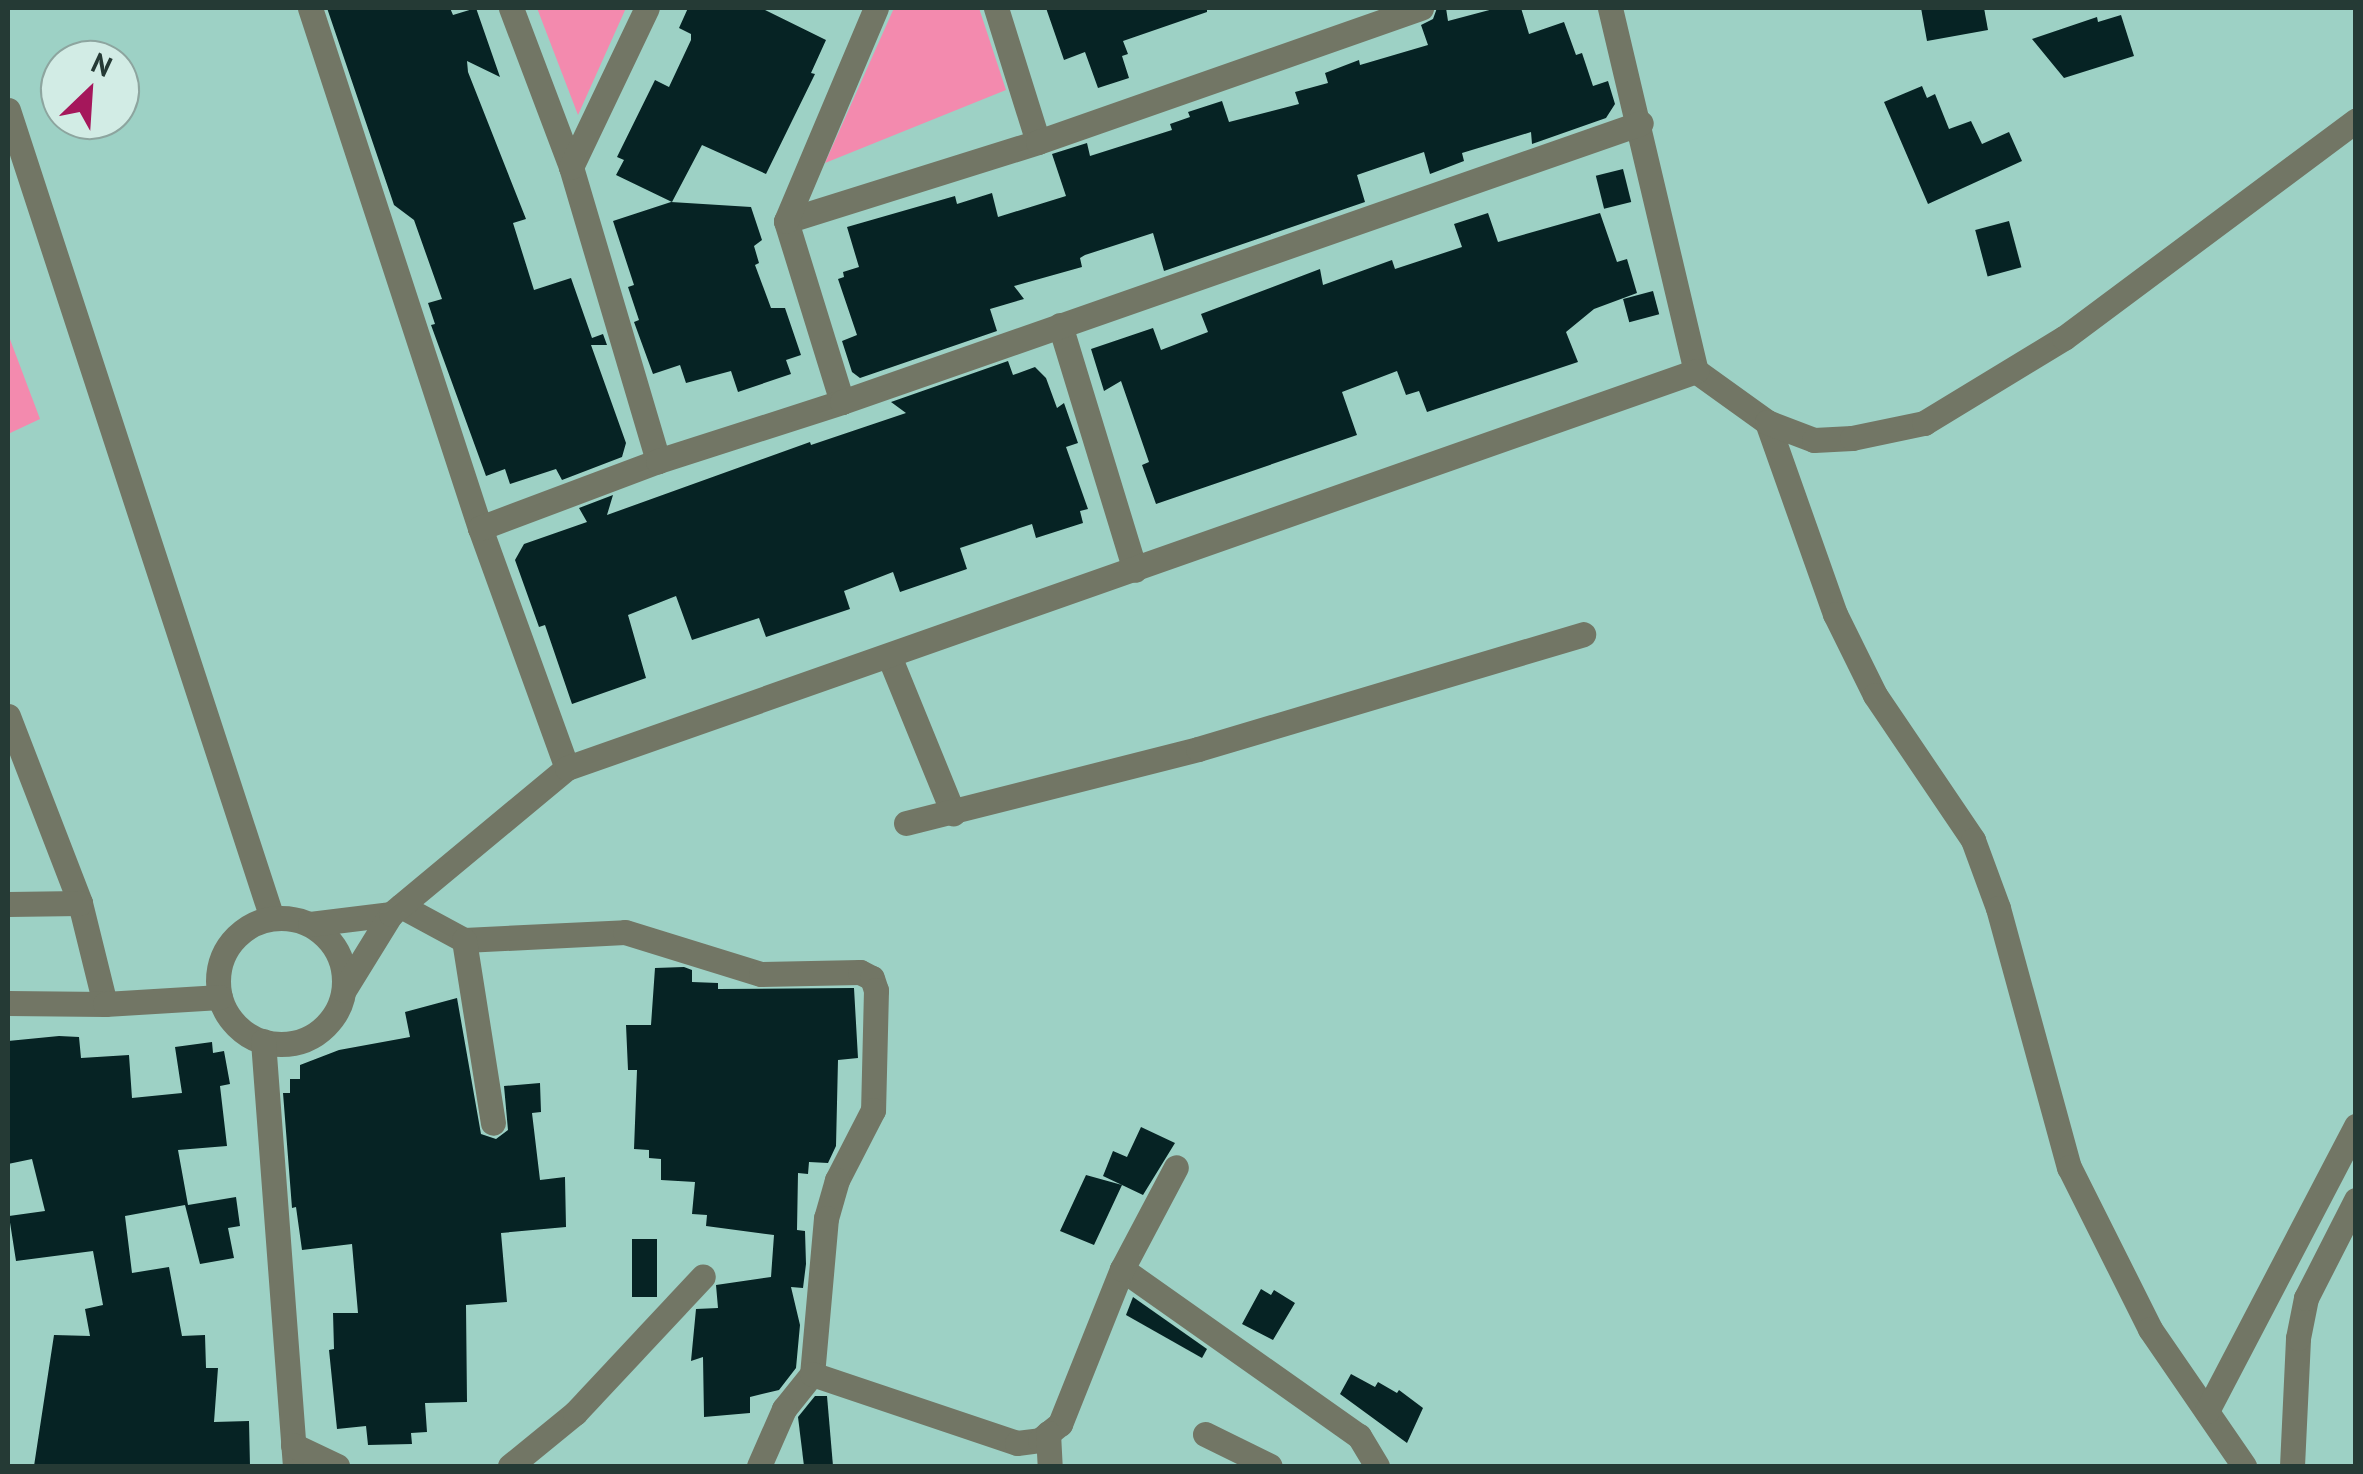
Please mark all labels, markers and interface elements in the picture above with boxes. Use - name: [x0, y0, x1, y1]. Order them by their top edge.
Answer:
- north arrow: [40, 40, 140, 140]
- text: N: [86, 44, 118, 85]

